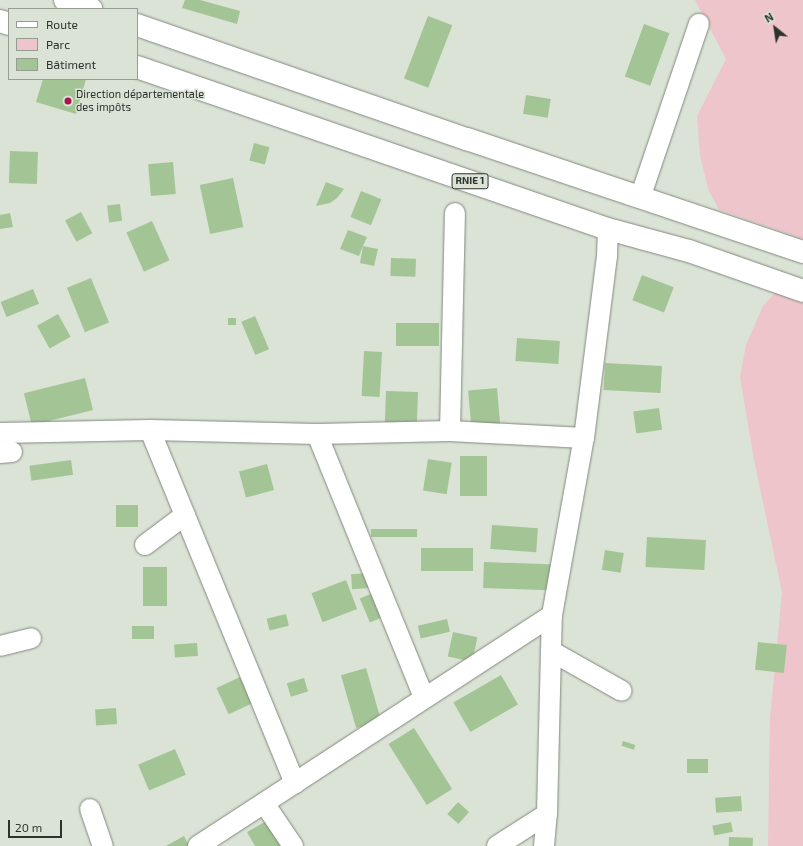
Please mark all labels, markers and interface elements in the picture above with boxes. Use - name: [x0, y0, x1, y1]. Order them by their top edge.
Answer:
- legend: [8, 8, 138, 80]
- north arrow: [755, 8, 795, 48]
- text: N: [762, 10, 775, 25]
- text: Route: [46, 17, 78, 31]
- text: Parc: [46, 37, 70, 51]
- text: Bâtiment: [46, 57, 96, 71]
- place label: Direction départementale des impôts: [76, 88, 204, 114]
- marker: Direction départementale des impôts: [63, 96, 73, 106]
- road number: RNIE 1: [451, 173, 489, 189]
- scale bar: [10, 812, 64, 838]
- text: 20 m: [15, 820, 42, 834]

